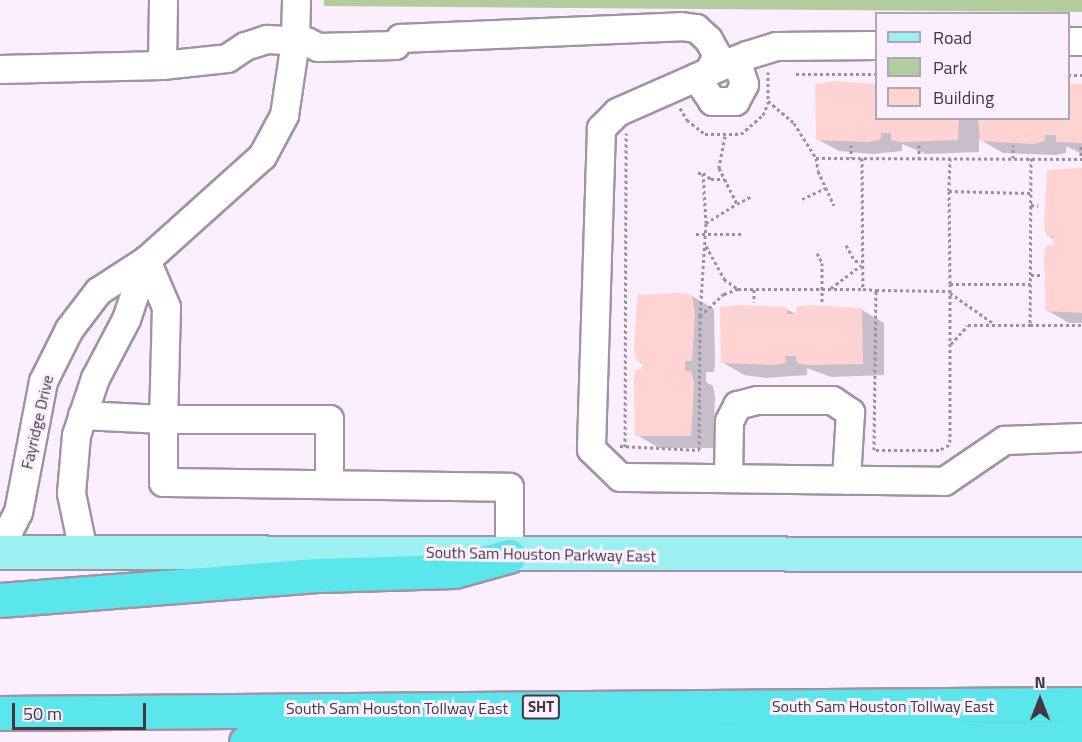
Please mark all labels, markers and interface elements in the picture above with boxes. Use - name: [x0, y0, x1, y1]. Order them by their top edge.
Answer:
- legend: [875, 12, 1070, 120]
- text: Road: [933, 24, 972, 51]
- text: Park: [933, 54, 967, 81]
- text: Building: [933, 84, 994, 111]
- street label: Fayridge Drive: [17, 373, 57, 471]
- street label: South Sam Houston Parkway East: [426, 542, 656, 566]
- north arrow: [1010, 670, 1070, 730]
- text: N: [1034, 670, 1046, 694]
- scale bar: [15, 691, 148, 729]
- road number: SHT: [522, 695, 560, 719]
- street label: South Sam Houston Tollway East: [772, 696, 994, 716]
- street label: South Sam Houston Tollway East: [286, 698, 508, 718]
- text: 50 m: [23, 700, 62, 727]

